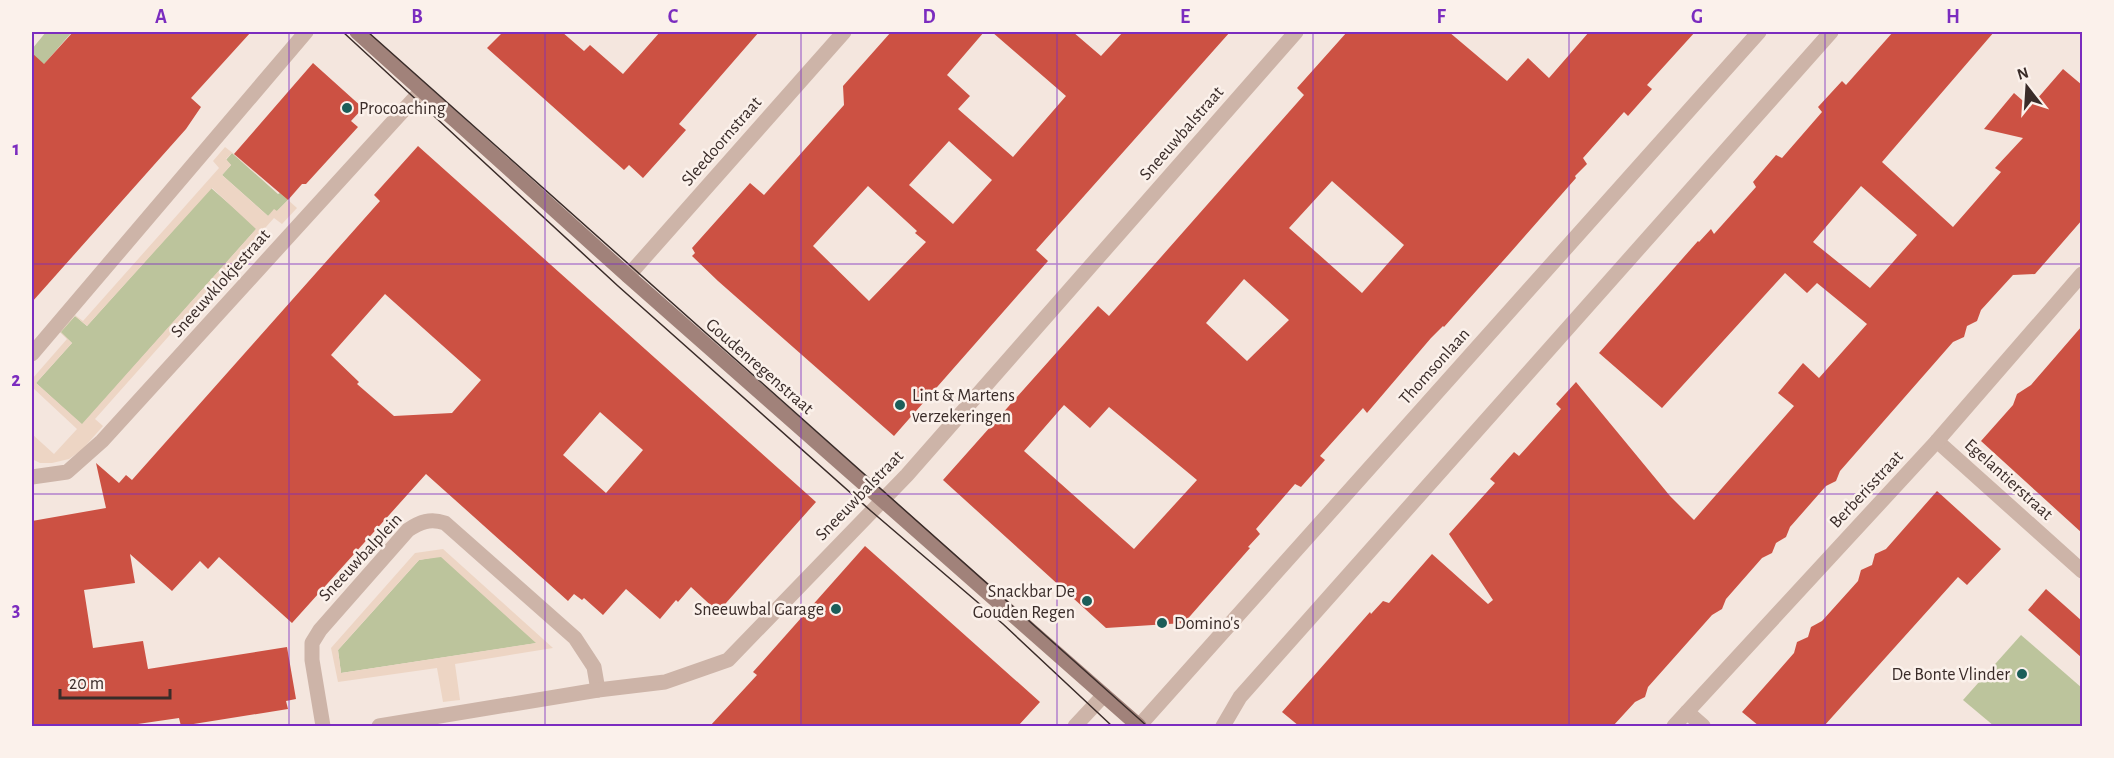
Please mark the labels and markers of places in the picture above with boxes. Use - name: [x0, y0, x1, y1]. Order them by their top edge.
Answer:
- place label: Procoaching: [359, 100, 446, 118]
- marker: Procoaching: [340, 101, 354, 115]
- place label: Lint & Martens verzekeringen: [912, 387, 1015, 426]
- marker: Lint & Martens verzekeringen: [893, 398, 907, 412]
- place label: Snackbar De Gouden Regen: [973, 583, 1075, 622]
- marker: Snackbar De Gouden Regen: [1080, 594, 1094, 608]
- place label: Sneeuwbal Garage: [694, 601, 824, 619]
- marker: Sneeuwbal Garage: [829, 602, 843, 616]
- place label: Domino's: [1174, 615, 1240, 633]
- marker: Domino's: [1155, 616, 1169, 630]
- place label: De Bonte Vlinder: [1891, 666, 2010, 684]
- marker: De Bonte Vlinder: [2015, 667, 2029, 681]

